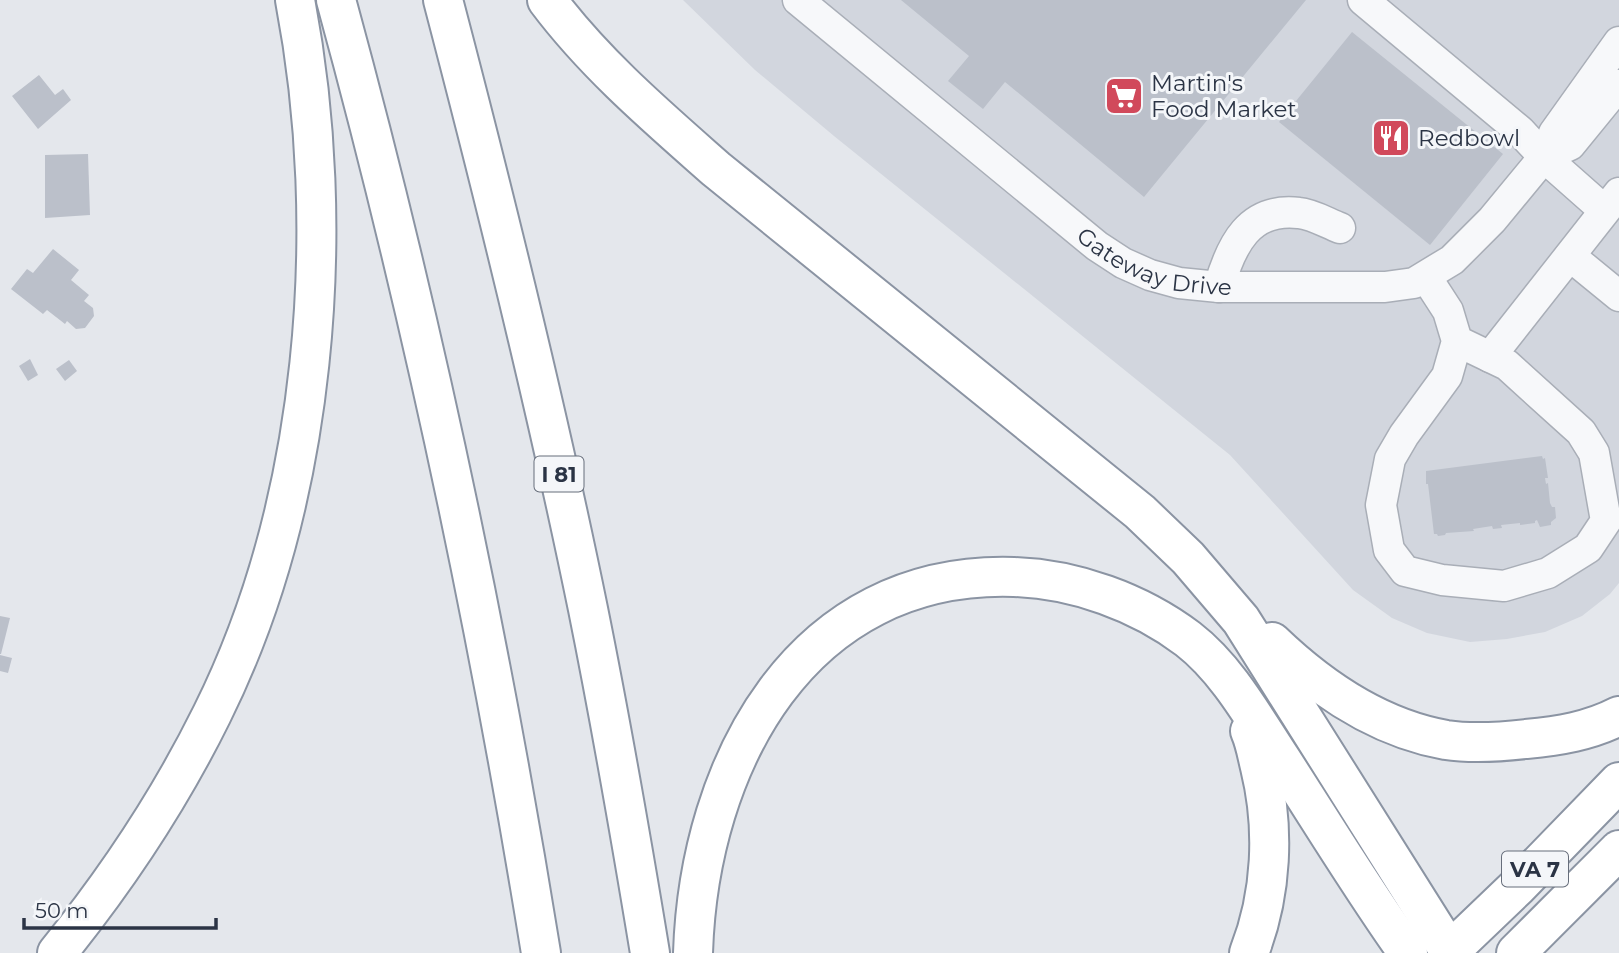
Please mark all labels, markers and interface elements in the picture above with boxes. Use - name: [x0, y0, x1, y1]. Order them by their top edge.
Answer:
- place label: Martin's Food Market: [1151, 69, 1297, 123]
- supermarket icon: Martin's Food Market: [1103, 75, 1145, 117]
- restaurant icon: Redbowl: [1370, 117, 1412, 159]
- place label: Redbowl: [1418, 124, 1520, 152]
- street label: Gateway Drive: [1071, 221, 1232, 301]
- road number: I 81: [534, 456, 584, 491]
- road number: VA 7: [1502, 852, 1568, 886]
- scale bar: [24, 886, 217, 930]
- text: 50 m: [35, 898, 89, 923]

